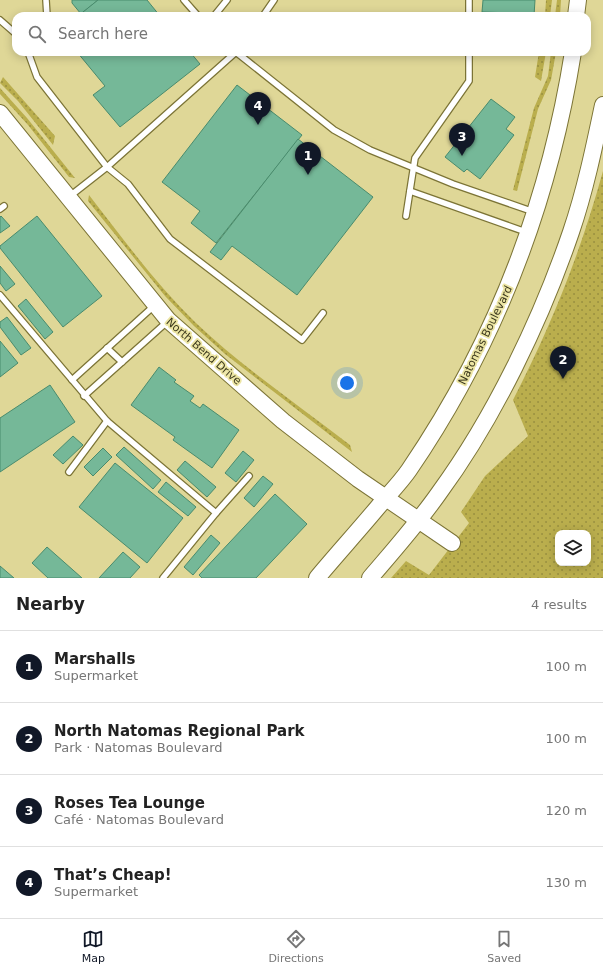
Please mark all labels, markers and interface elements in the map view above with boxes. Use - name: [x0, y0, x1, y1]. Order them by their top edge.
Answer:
- search box: [12, 12, 591, 56]
- icon: search: [26, 23, 48, 45]
- text: Search here: [58, 25, 148, 43]
- pin: 4: [245, 92, 271, 125]
- pin: 3: [449, 123, 475, 156]
- pin: 1: [295, 142, 321, 175]
- street label: Natomas Boulevard: [456, 284, 515, 387]
- street label: North Bend Drive: [163, 315, 244, 388]
- pin: 2: [550, 346, 576, 379]
- your location: [337, 373, 357, 393]
- map controls: [555, 530, 591, 566]
- button: layers: [555, 530, 591, 566]
- text: Nearby: [16, 594, 85, 614]
- text: 4 results: [531, 597, 587, 612]
- text: Marshalls: [54, 650, 135, 668]
- text: 1: [24, 659, 34, 674]
- text: 100 m: [545, 659, 587, 674]
- text: Supermarket: [54, 668, 138, 683]
- text: North Natomas Regional Park: [54, 722, 305, 740]
- text: 2: [24, 731, 34, 746]
- text: 100 m: [545, 731, 587, 746]
- text: Park · Natomas Boulevard: [54, 740, 223, 755]
- text: Roses Tea Lounge: [54, 794, 205, 812]
- text: 3: [24, 803, 34, 818]
- text: 120 m: [545, 803, 587, 818]
- text: Café · Natomas Boulevard: [54, 812, 224, 827]
- text: That’s Cheap!: [54, 866, 172, 884]
- text: 4: [24, 875, 34, 890]
- text: 130 m: [545, 875, 587, 890]
- text: Supermarket: [54, 884, 138, 899]
- tab: Map: [82, 928, 105, 965]
- tab: Directions: [268, 928, 324, 965]
- tab: Saved: [487, 928, 521, 965]

